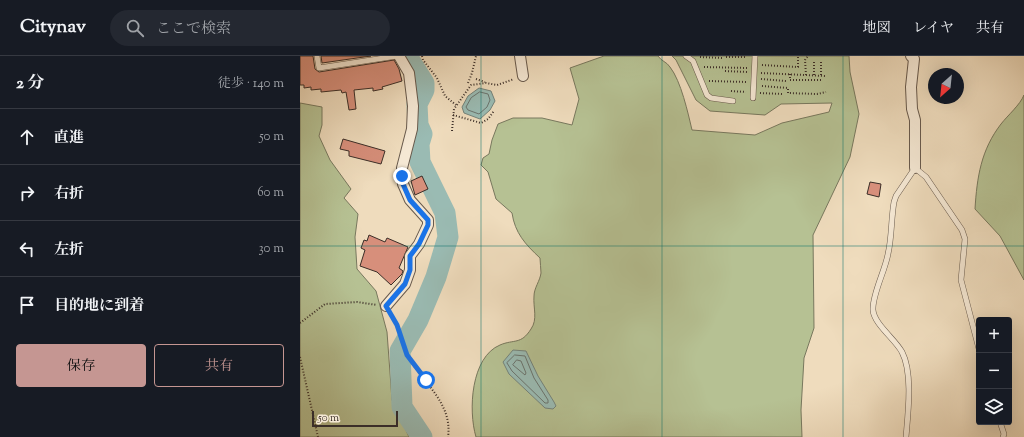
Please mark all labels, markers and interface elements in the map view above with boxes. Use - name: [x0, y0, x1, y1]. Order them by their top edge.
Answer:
- search box: [110, 10, 390, 46]
- text: Citynav: [20, 14, 86, 41]
- icon: search: [124, 17, 146, 39]
- text: ここで検索: [156, 19, 231, 40]
- text: 地図: [863, 19, 891, 39]
- text: レイヤ: [913, 19, 954, 39]
- text: 共有: [976, 19, 1004, 39]
- north arrow: [928, 68, 964, 104]
- text: 2 分: [16, 72, 45, 96]
- text: 徒歩 · 140 m: [218, 75, 284, 93]
- icon: ahead: [16, 126, 38, 148]
- text: 直進: [54, 128, 84, 149]
- text: 50 m: [259, 128, 284, 146]
- route end: [393, 167, 411, 185]
- icon: right: [16, 182, 38, 204]
- text: 右折: [54, 184, 84, 205]
- text: 60 m: [257, 184, 284, 202]
- icon: left: [16, 238, 38, 260]
- text: 左折: [54, 240, 84, 261]
- text: 30 m: [258, 240, 284, 258]
- icon: arrive: [16, 294, 38, 316]
- text: 目的地に到着: [54, 296, 144, 317]
- map controls: [976, 317, 1012, 425]
- button: +: [976, 317, 1012, 353]
- button: 保存: [16, 344, 146, 387]
- button: 共有: [154, 344, 284, 387]
- button: −: [976, 353, 1012, 389]
- route start: [417, 371, 435, 389]
- button: layers: [976, 389, 1012, 425]
- scale bar: [312, 409, 398, 428]
- text: 50 m: [318, 410, 339, 426]

